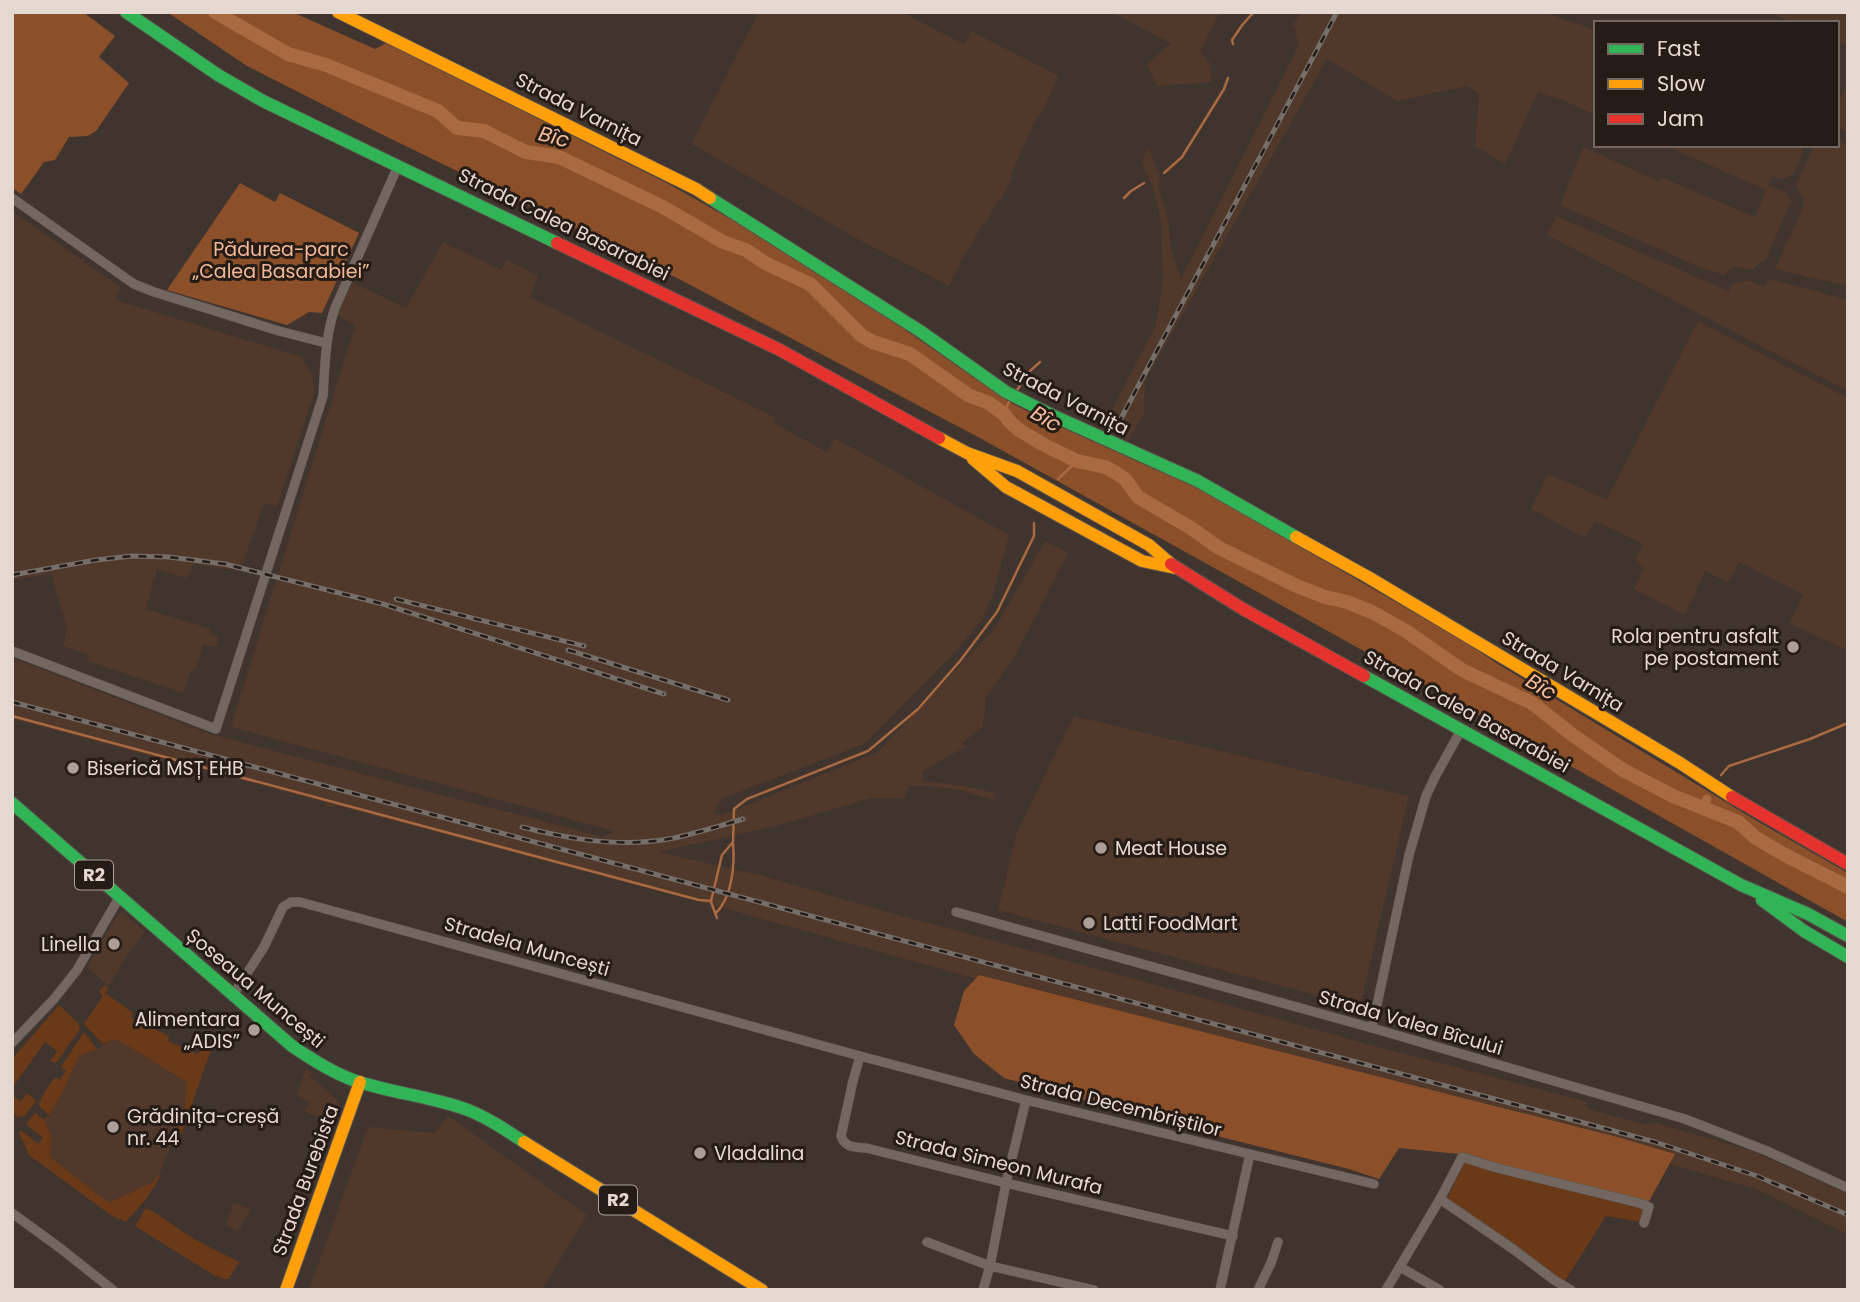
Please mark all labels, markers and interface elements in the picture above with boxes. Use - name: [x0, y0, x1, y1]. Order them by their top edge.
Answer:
- legend: [1594, 21, 1839, 147]
- text: Fast: [1657, 34, 1700, 63]
- street label: Strada Varnița: [511, 66, 646, 153]
- text: Slow: [1657, 69, 1705, 98]
- text: Jam: [1657, 104, 1704, 133]
- water label: Bîc: [536, 119, 573, 155]
- street label: Strada Calea Basarabiei: [454, 162, 674, 287]
- park label: Pădurea-parc „Calea Basarabiei”: [192, 236, 369, 285]
- street label: Strada Varnița: [998, 355, 1133, 442]
- water label: Bîc: [1026, 398, 1067, 439]
- place label: Rola pentru asfalt pe postament: [1611, 623, 1779, 672]
- street label: Strada Varnița: [1497, 624, 1629, 719]
- marker: Rola pentru asfalt pe postament: [1785, 639, 1801, 655]
- street label: Strada Calea Basarabiei: [1359, 643, 1575, 779]
- water label: Bîc: [1521, 666, 1562, 707]
- place label: Biserică MSȚ EHB: [87, 755, 244, 782]
- marker: Biserică MSȚ EHB: [65, 760, 81, 776]
- place label: Meat House: [1115, 835, 1227, 862]
- marker: Meat House: [1093, 840, 1109, 856]
- road number: R2: [75, 860, 113, 890]
- street label: Stradela Muncești: [441, 910, 613, 983]
- place label: Latti FoodMart: [1103, 910, 1238, 937]
- marker: Latti FoodMart: [1081, 915, 1097, 931]
- street label: Șoseaua Muncești: [181, 922, 331, 1054]
- place label: Linella: [41, 931, 100, 958]
- marker: Linella: [106, 936, 122, 952]
- street label: Strada Valea Bîcului: [1316, 983, 1506, 1062]
- place label: Alimentara „ADIS”: [135, 1006, 240, 1055]
- marker: Alimentara „ADIS”: [246, 1022, 262, 1038]
- street label: Strada Decembriștilor: [1017, 1067, 1225, 1144]
- street label: Strada Burebista: [266, 1101, 345, 1259]
- place label: Grădinița-creșă nr. 44: [127, 1103, 279, 1152]
- marker: Grădinița-creșă nr. 44: [105, 1119, 121, 1135]
- street label: Strada Simeon Murafa: [892, 1124, 1105, 1201]
- place label: Vladalina: [714, 1140, 804, 1167]
- marker: Vladalina: [692, 1145, 708, 1161]
- road number: R2: [599, 1185, 637, 1214]

